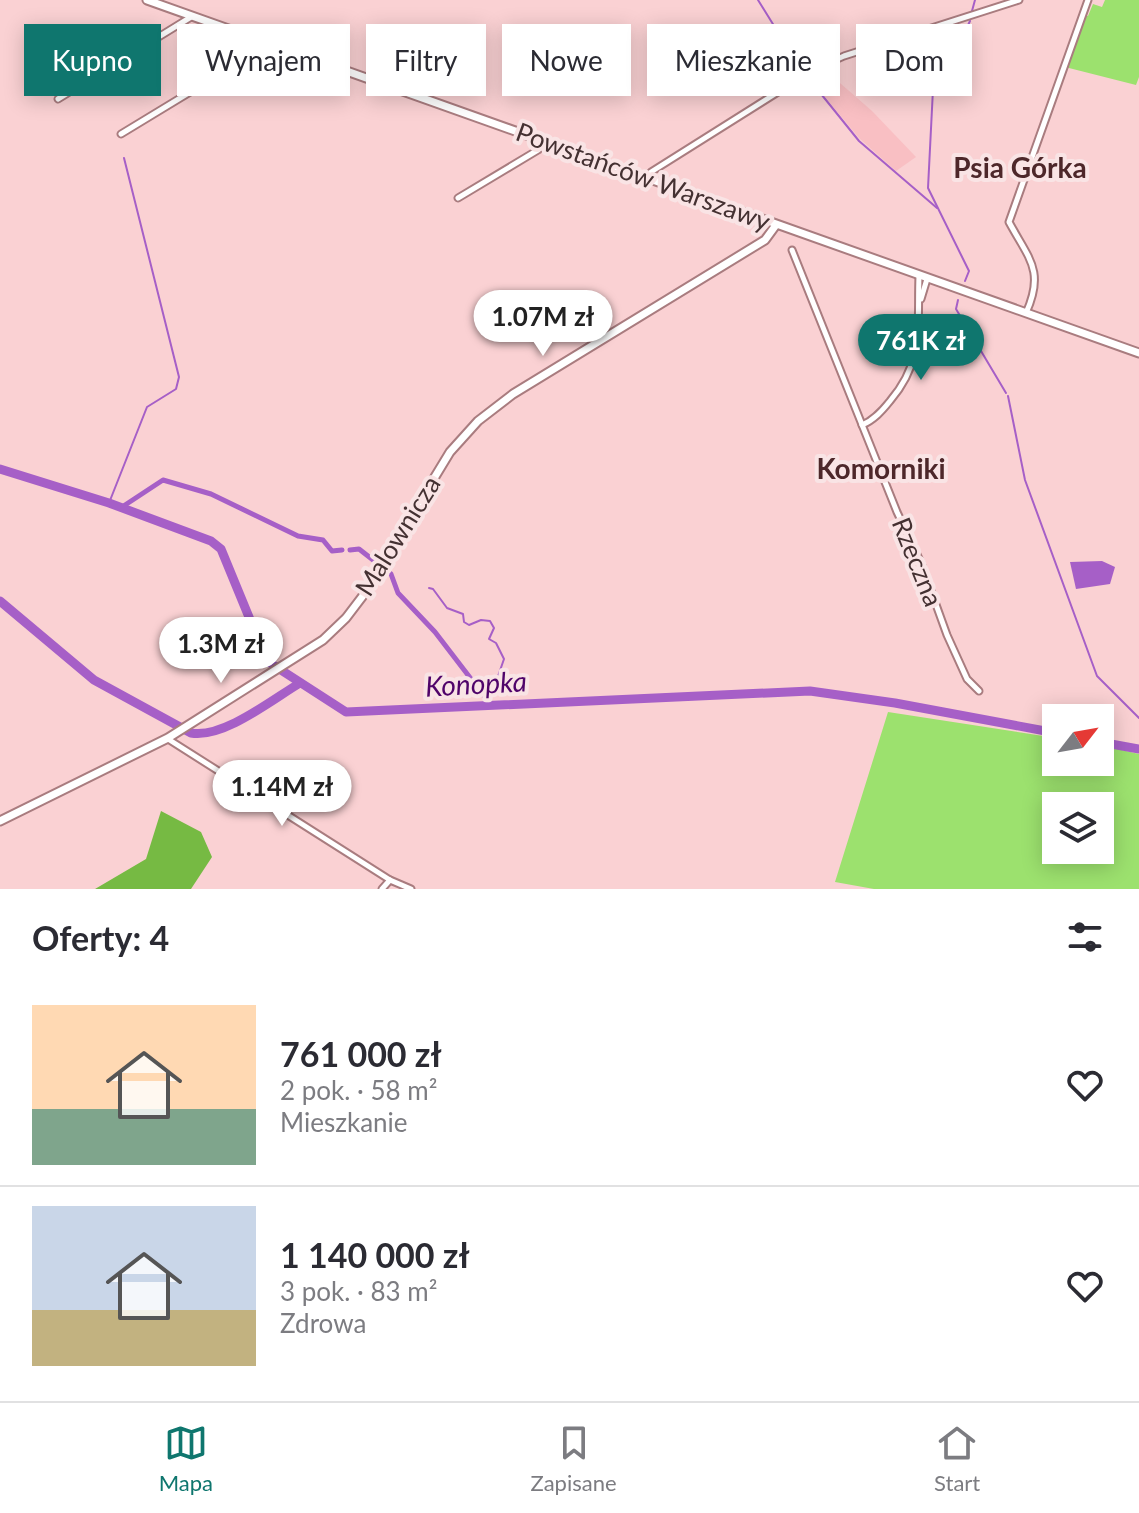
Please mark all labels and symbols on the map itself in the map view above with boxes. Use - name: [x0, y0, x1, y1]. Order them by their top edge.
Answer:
- street label: Powstańców Warszawy: [512, 115, 775, 237]
- district label: Psia Górka: [953, 150, 1087, 184]
- pin: 1.07M zł: [460, 290, 626, 358]
- pin: 761K zł: [847, 314, 995, 382]
- district label: Komorniki: [816, 451, 946, 485]
- street label: Malownicza: [348, 469, 447, 601]
- street label: Rzeczna: [886, 512, 950, 611]
- pin: 1.3M zł: [147, 617, 295, 685]
- water label: Konopka: [424, 663, 528, 703]
- north arrow: [1042, 704, 1114, 776]
- pin: 1.14M zł: [199, 760, 365, 828]

